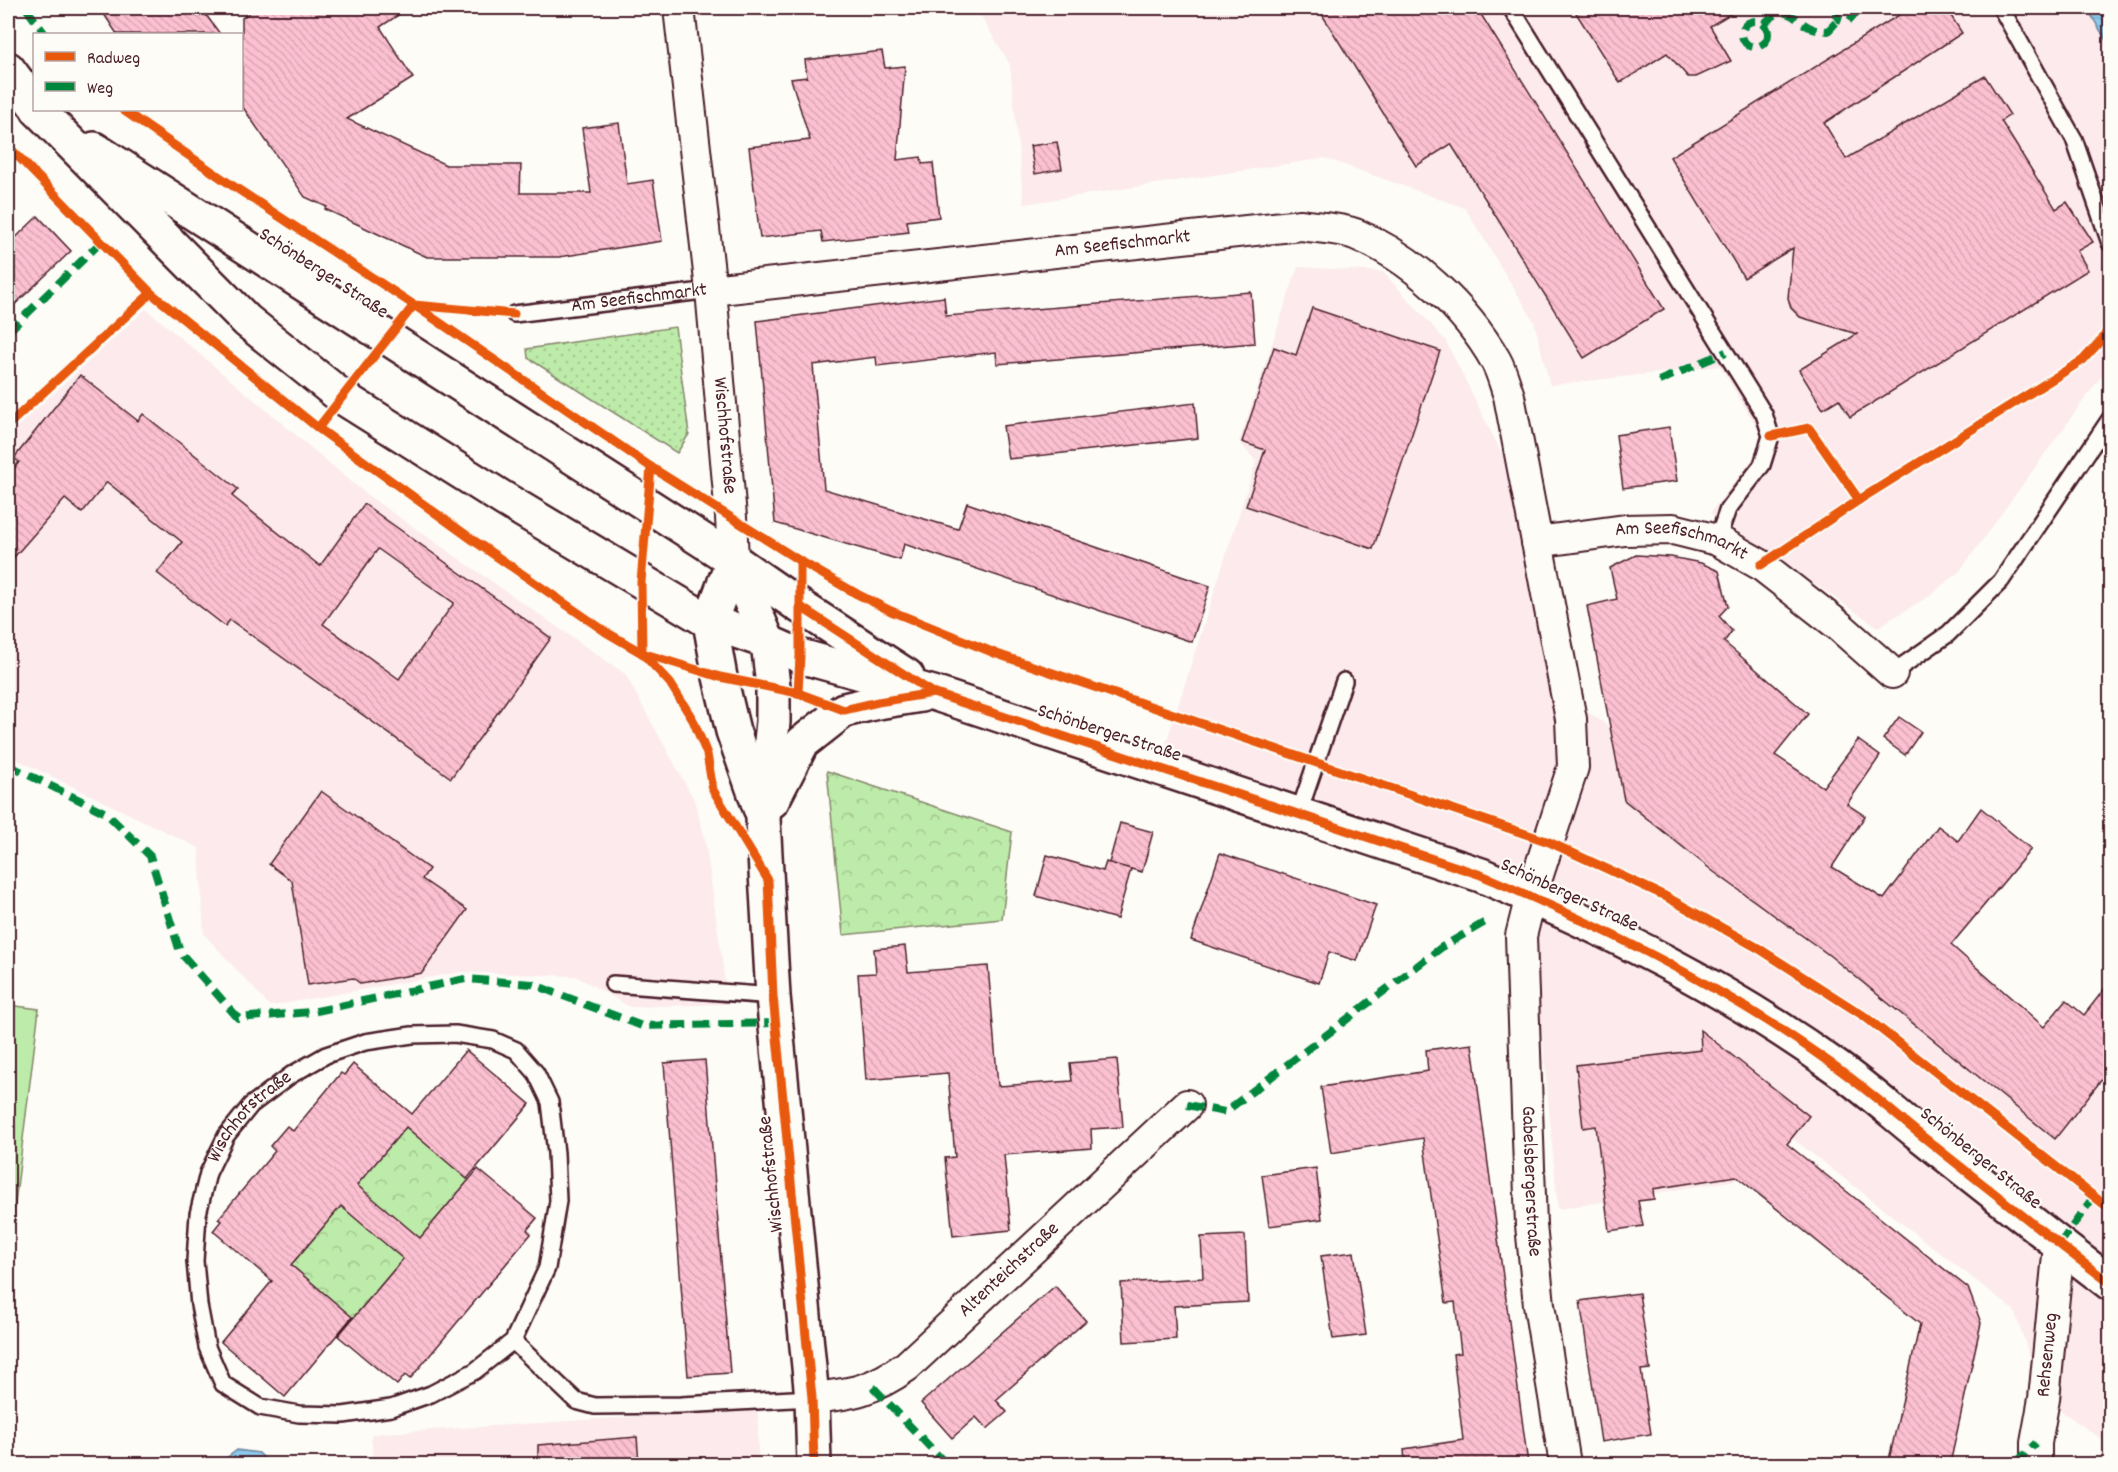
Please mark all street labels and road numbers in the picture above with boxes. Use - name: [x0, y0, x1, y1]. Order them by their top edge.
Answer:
- street label: Schönberger Straße: [253, 221, 394, 327]
- street label: Am Seefischmarkt: [1053, 223, 1192, 266]
- street label: Am Seefischmarkt: [570, 277, 709, 321]
- street label: Wischhofstraße: [705, 376, 743, 495]
- street label: Am Seefischmarkt: [1613, 515, 1753, 569]
- street label: Schönberger Straße: [1033, 698, 1185, 771]
- street label: Schönberger Straße: [1495, 852, 1643, 940]
- street label: Wischhofstraße: [201, 1064, 299, 1168]
- street label: Schönberger Straße: [1913, 1101, 2047, 1217]
- street label: Gabelsbergerstraße: [1513, 1105, 1548, 1258]
- street label: Wischhofstraße: [752, 1114, 792, 1234]
- street label: Altenteichstraße: [953, 1216, 1066, 1325]
- street label: Rehsenweg: [2030, 1311, 2066, 1398]

